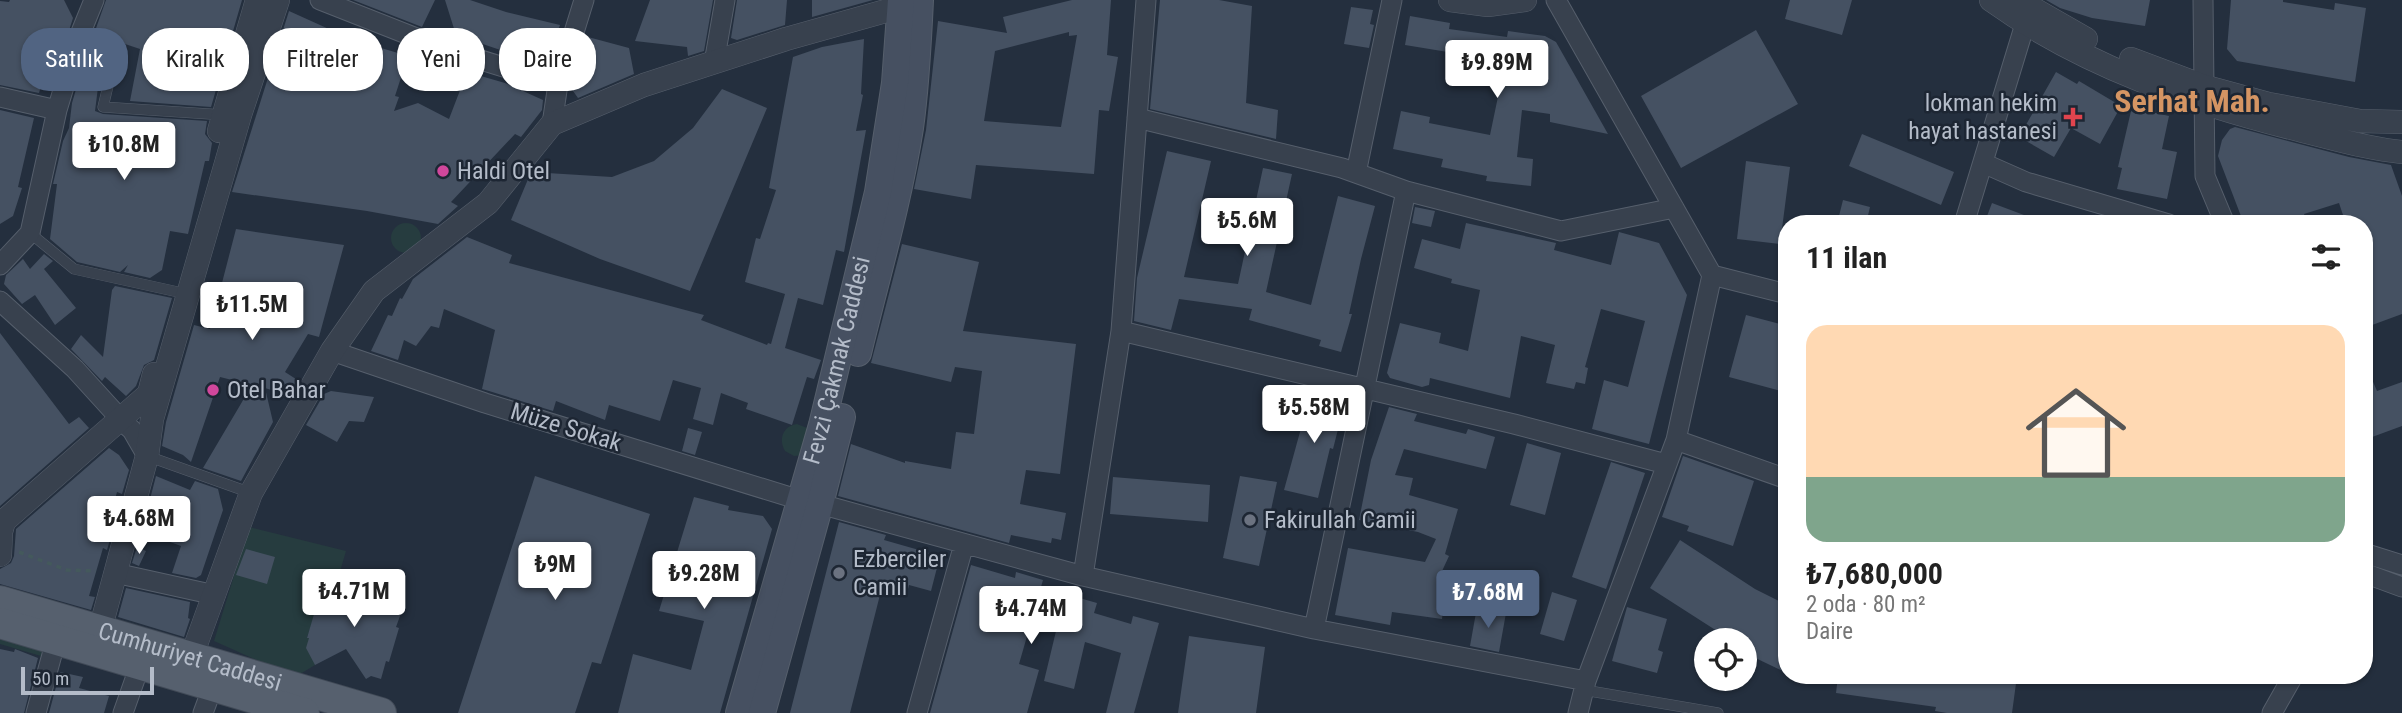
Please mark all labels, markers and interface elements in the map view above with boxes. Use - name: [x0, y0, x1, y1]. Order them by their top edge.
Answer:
- chip: Satılık: [21, 28, 128, 91]
- chip: Kiralık: [142, 28, 249, 91]
- chip: Filtreler: [263, 28, 383, 91]
- chip: Yeni: [397, 28, 485, 91]
- chip: Daire: [499, 28, 596, 91]
- pin: ₺9.89M: [1440, 41, 1554, 100]
- text: ₺9.89M: [1461, 49, 1533, 76]
- district label: Serhat Mah.: [2114, 82, 2270, 120]
- place label: lokman hekim hayat hastanesi: [1908, 89, 2057, 145]
- marker: lokman hekim hayat hastanesi: [2063, 107, 2083, 127]
- pin: ₺10.8M: [67, 122, 181, 182]
- text: ₺10.8M: [88, 131, 160, 158]
- place label: Haldi Otel: [457, 157, 550, 185]
- marker: Haldi Otel: [435, 163, 451, 179]
- pin: ₺5.6M: [1198, 198, 1296, 258]
- text: ₺5.6M: [1217, 207, 1277, 234]
- icon: filters: [2307, 238, 2345, 276]
- text: 11 ilan: [1806, 240, 1887, 275]
- street label: Fevzi Çakmak Caddesi: [797, 254, 876, 467]
- pin: ₺11.5M: [195, 282, 309, 342]
- text: ₺11.5M: [216, 291, 288, 318]
- icon: home: [2013, 370, 2139, 496]
- place label: Otel Bahar: [227, 376, 326, 404]
- marker: Otel Bahar: [205, 382, 221, 398]
- pin: ₺5.58M: [1257, 386, 1371, 445]
- text: ₺5.58M: [1278, 394, 1350, 421]
- street label: Müze Sokak: [507, 397, 625, 457]
- pin: ₺4.68M: [82, 496, 196, 556]
- text: ₺4.68M: [103, 505, 175, 532]
- place label: Fakirullah Camii: [1264, 506, 1416, 534]
- marker: Fakirullah Camii: [1242, 512, 1258, 528]
- pin: ₺9M: [521, 542, 589, 602]
- place label: Ezberciler Camii: [853, 545, 946, 601]
- text: ₺9M: [534, 551, 576, 578]
- pin: ₺9.28M: [647, 552, 761, 611]
- text: ₺7,680,000: [1806, 556, 1943, 591]
- text: ₺9.28M: [668, 560, 740, 587]
- marker: Ezberciler Camii: [831, 565, 847, 581]
- pin: ₺4.71M: [297, 570, 411, 629]
- pin: ₺7.68M: [1431, 570, 1545, 630]
- text: ₺4.71M: [318, 578, 390, 605]
- text: ₺7.68M: [1452, 579, 1524, 606]
- pin: ₺4.74M: [974, 586, 1088, 646]
- text: 2 oda · 80 m²: [1806, 591, 1926, 618]
- text: ₺4.74M: [995, 595, 1067, 622]
- street label: Cumhuriyet Caddesi: [95, 617, 285, 697]
- text: Daire: [1806, 618, 1853, 645]
- map controls: [1694, 628, 1757, 691]
- button: locate: [1694, 628, 1757, 691]
- scale bar: [21, 664, 154, 696]
- text: 50 m: [32, 667, 69, 690]

